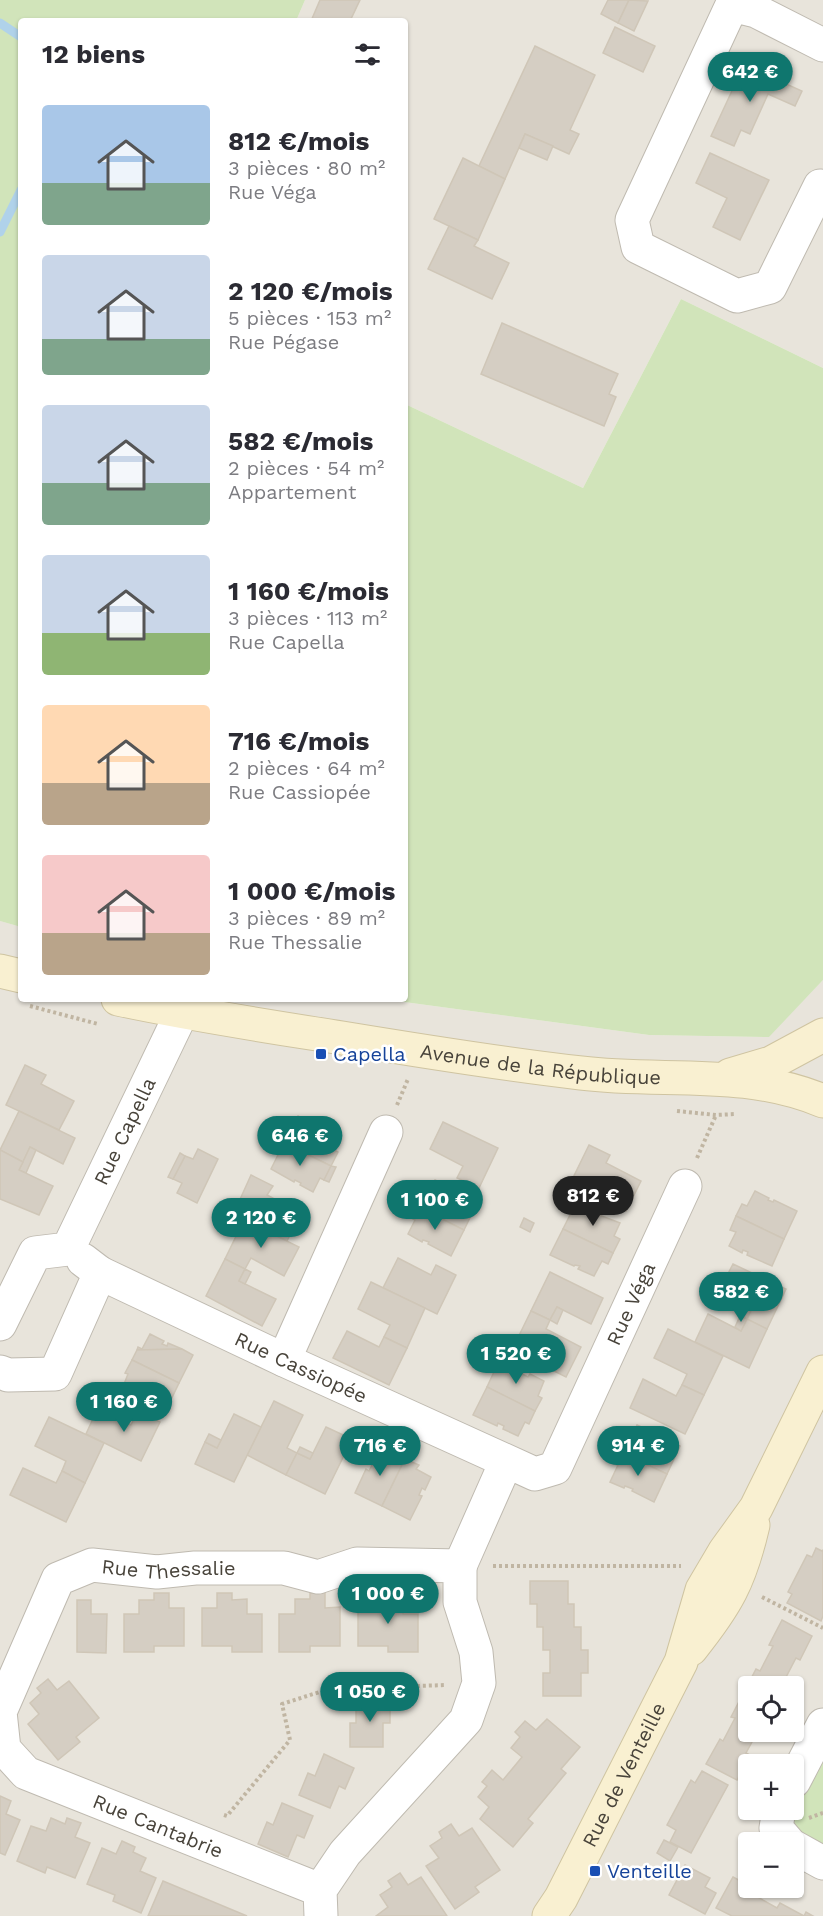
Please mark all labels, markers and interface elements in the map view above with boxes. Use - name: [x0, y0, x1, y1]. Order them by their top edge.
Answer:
- icon: filters: [351, 38, 384, 71]
- text: 12 biens: [42, 39, 145, 69]
- pin: 642 €: [708, 52, 792, 103]
- text: 642 €: [722, 59, 778, 83]
- text: 812 €/mois: [228, 126, 369, 156]
- icon: home: [90, 129, 162, 201]
- text: 3 pièces · 80 m²: [228, 156, 385, 180]
- text: Rue Véga: [228, 180, 317, 204]
- text: 2 120 €/mois: [228, 276, 393, 306]
- icon: home: [90, 279, 162, 351]
- text: 5 pièces · 153 m²: [228, 306, 391, 330]
- text: Rue Pégase: [228, 330, 339, 354]
- text: 582 €/mois: [228, 426, 373, 456]
- icon: home: [90, 429, 162, 501]
- text: 2 pièces · 54 m²: [228, 456, 384, 480]
- text: Appartement: [228, 480, 356, 504]
- text: 1 160 €/mois: [228, 576, 389, 606]
- icon: home: [90, 579, 162, 651]
- text: 3 pièces · 113 m²: [228, 606, 387, 630]
- text: Rue Capella: [228, 630, 344, 654]
- text: 716 €/mois: [228, 726, 369, 756]
- icon: home: [90, 729, 162, 801]
- text: 2 pièces · 64 m²: [228, 756, 385, 780]
- text: Rue Cassiopée: [228, 780, 371, 804]
- text: 1 000 €/mois: [228, 876, 395, 906]
- icon: home: [90, 879, 162, 951]
- text: 3 pièces · 89 m²: [228, 906, 385, 930]
- text: Rue Thessalie: [228, 930, 362, 954]
- street label: Avenue de la République: [419, 1039, 661, 1089]
- place label: Capella: [333, 1042, 406, 1066]
- marker: Capella: [314, 1047, 328, 1061]
- street label: Rue Capella: [89, 1074, 161, 1189]
- pin: 646 €: [258, 1116, 342, 1167]
- text: 646 €: [271, 1123, 329, 1147]
- pin: 812 €: [551, 1176, 635, 1227]
- pin: 1 100 €: [380, 1180, 490, 1231]
- text: 812 €: [567, 1183, 619, 1207]
- text: 1 100 €: [401, 1187, 469, 1211]
- pin: 2 120 €: [206, 1198, 316, 1249]
- text: 2 120 €: [226, 1205, 296, 1229]
- street label: Rue Véga: [601, 1258, 660, 1349]
- pin: 582 €: [699, 1272, 783, 1323]
- text: 582 €: [713, 1279, 769, 1303]
- street label: Rue Cassiopée: [231, 1326, 371, 1408]
- pin: 1 520 €: [461, 1334, 571, 1385]
- text: 1 520 €: [481, 1341, 551, 1365]
- pin: 1 160 €: [69, 1382, 179, 1433]
- text: 1 160 €: [90, 1389, 158, 1413]
- pin: 716 €: [338, 1426, 422, 1477]
- pin: 914 €: [596, 1426, 680, 1477]
- text: 716 €: [354, 1433, 406, 1457]
- text: 914 €: [611, 1433, 665, 1457]
- street label: Rue Thessalie: [100, 1554, 236, 1584]
- pin: 1 000 €: [333, 1574, 443, 1625]
- text: 1 000 €: [352, 1581, 424, 1605]
- pin: 1 050 €: [315, 1672, 425, 1723]
- map controls: [738, 1676, 804, 1898]
- button: locate: [738, 1676, 804, 1742]
- text: 1 050 €: [334, 1679, 406, 1703]
- street label: Rue de Venteille: [577, 1698, 670, 1851]
- button: +: [738, 1754, 804, 1820]
- street label: Rue Cantabrie: [89, 1789, 227, 1863]
- button: −: [738, 1832, 804, 1898]
- place label: Venteille: [607, 1859, 692, 1883]
- marker: Venteille: [588, 1864, 602, 1878]

